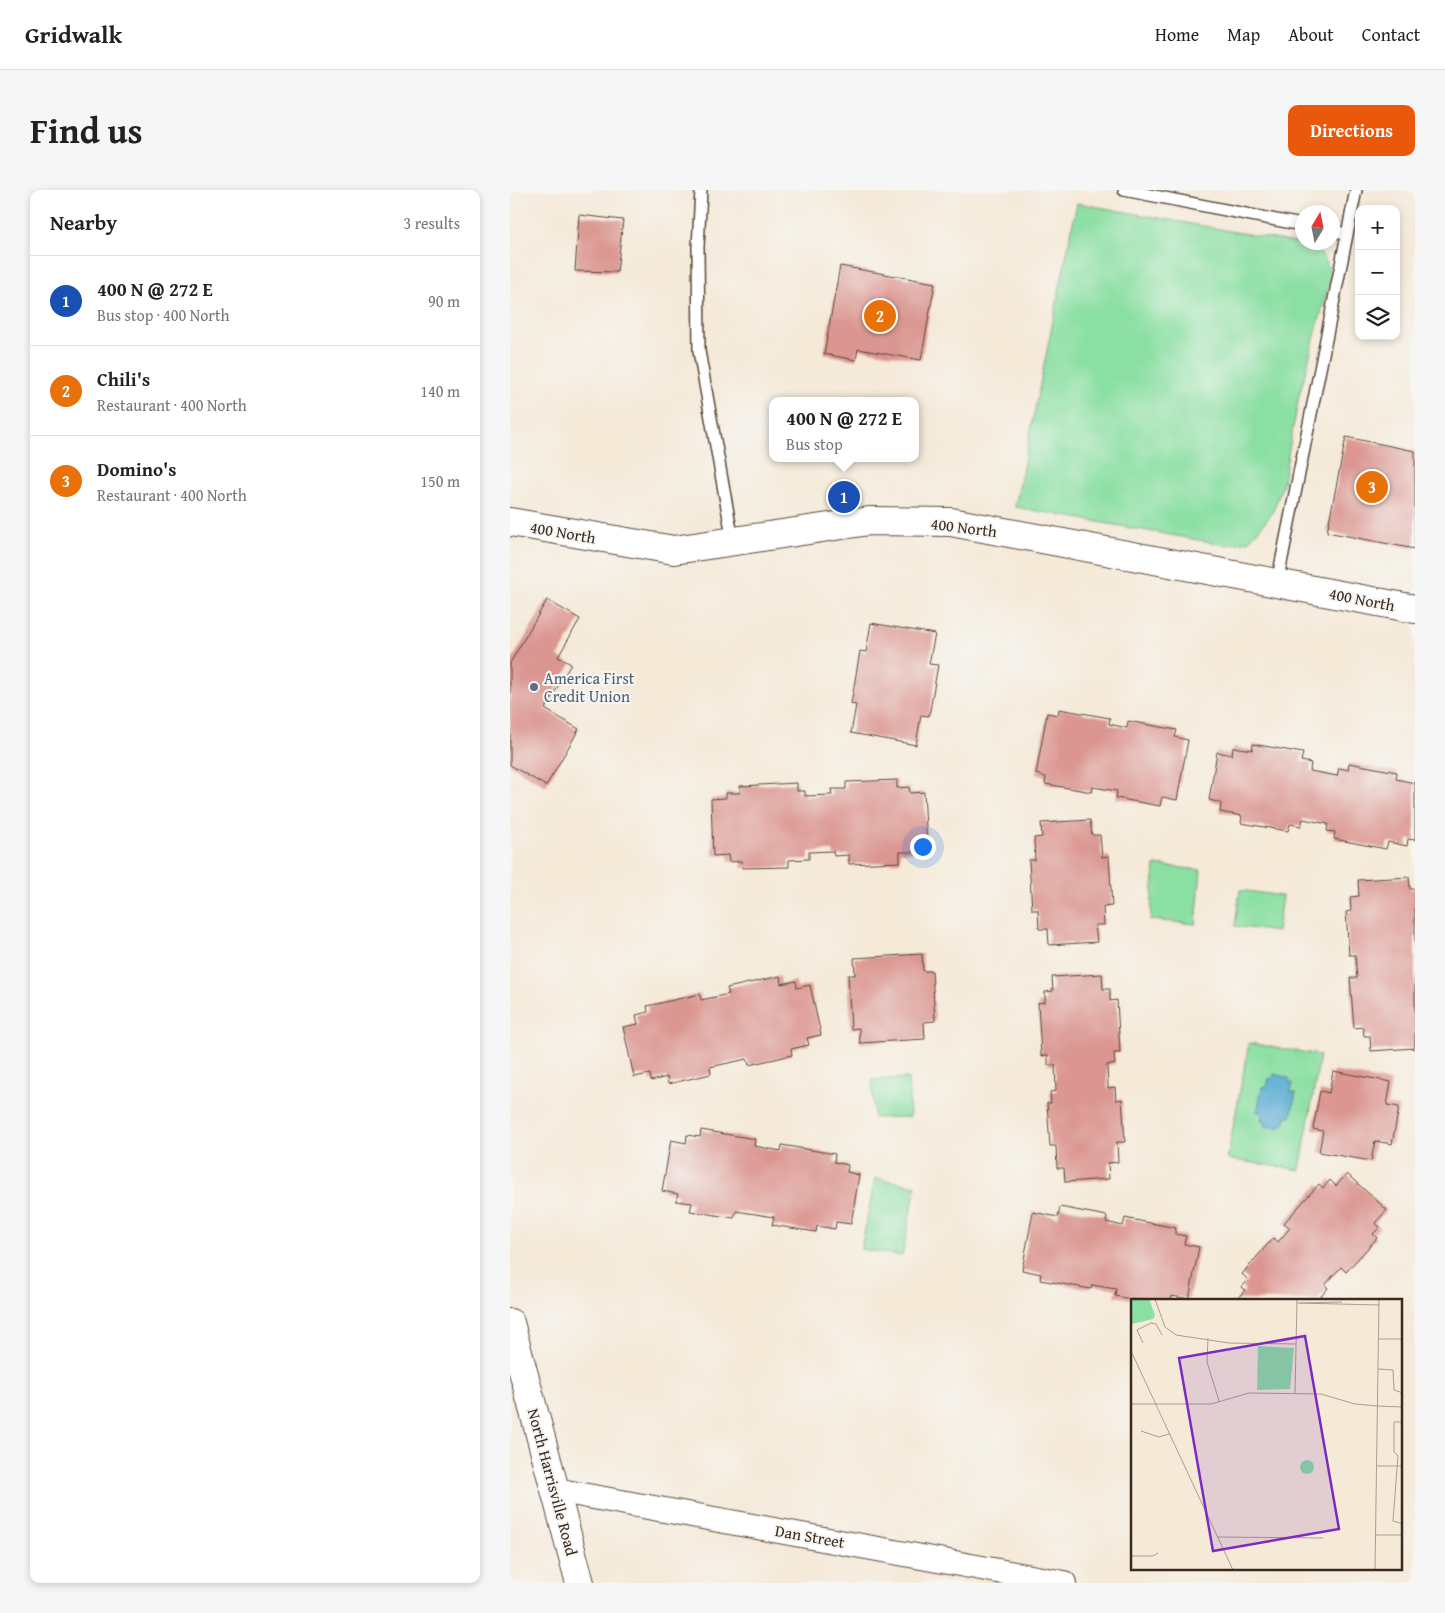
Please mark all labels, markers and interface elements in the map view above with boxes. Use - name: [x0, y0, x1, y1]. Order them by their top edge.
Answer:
- text: Gridwalk: [25, 17, 122, 52]
- text: Home: [1155, 21, 1199, 48]
- text: Map: [1227, 21, 1260, 48]
- text: About: [1288, 21, 1334, 48]
- text: Contact: [1362, 21, 1420, 48]
- text: Find us: [30, 105, 143, 156]
- button: Directions: [1288, 105, 1415, 156]
- north arrow: [1295, 205, 1340, 250]
- map controls: [1355, 205, 1400, 340]
- button: +: [1355, 205, 1400, 250]
- text: Nearby: [50, 207, 117, 238]
- text: 3 results: [403, 211, 460, 235]
- button: −: [1355, 250, 1400, 295]
- text: 400 N @ 272 E: [97, 275, 213, 303]
- text: 1: [62, 289, 70, 313]
- text: 90 m: [428, 289, 460, 313]
- button: layers: [1355, 295, 1400, 340]
- pin: 2: [864, 297, 896, 335]
- text: Bus stop · 400 North: [97, 303, 230, 327]
- text: Chili's: [97, 365, 150, 393]
- text: 2: [62, 379, 70, 403]
- text: 140 m: [420, 379, 460, 403]
- text: Restaurant · 400 North: [97, 393, 247, 417]
- popup: [769, 397, 919, 462]
- text: 400 N @ 272 E: [786, 404, 902, 432]
- text: Bus stop: [786, 432, 843, 456]
- text: Domino's: [97, 455, 176, 483]
- pin: 3: [1356, 468, 1388, 506]
- text: 3: [62, 469, 70, 493]
- text: 150 m: [420, 469, 460, 493]
- pin: 1: [828, 478, 860, 516]
- text: Restaurant · 400 North: [97, 483, 247, 507]
- street label: 400 North: [930, 511, 998, 543]
- street label: 400 North: [528, 514, 598, 550]
- street label: 400 North: [1327, 581, 1397, 617]
- place label: America First Credit Union: [544, 666, 635, 708]
- marker: America First Credit Union: [528, 681, 540, 693]
- your location: [910, 834, 936, 860]
- inset map: [1131, 1299, 1402, 1570]
- street label: North Harrisville Road: [522, 1406, 584, 1559]
- street label: Dan Street: [773, 1518, 847, 1554]

